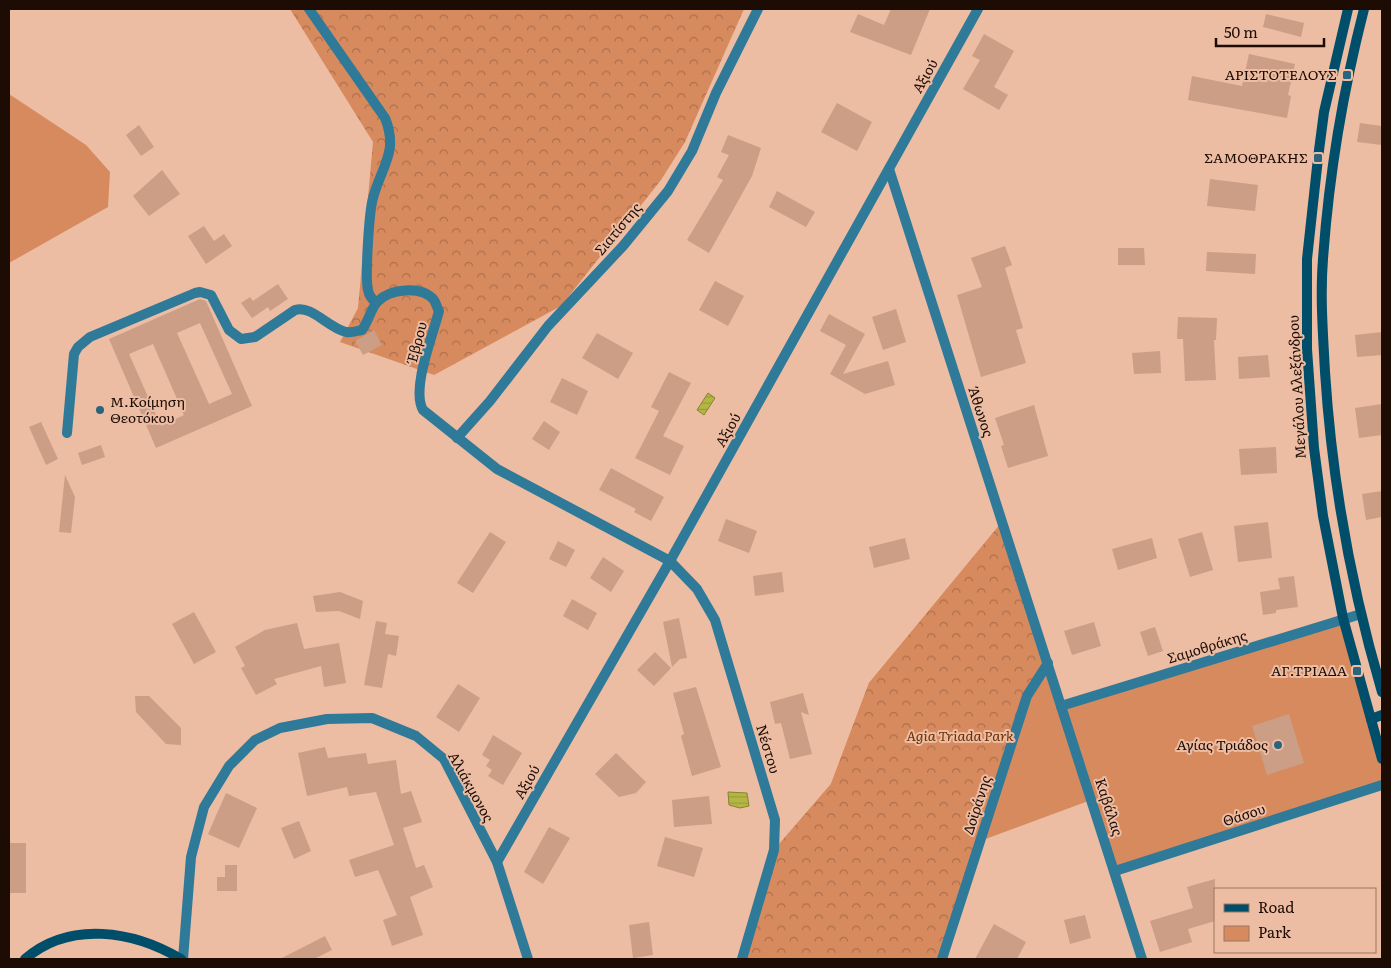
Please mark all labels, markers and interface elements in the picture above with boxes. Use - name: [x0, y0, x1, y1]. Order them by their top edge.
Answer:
- scale bar: [1216, 15, 1324, 47]
- text: 50 m: [1224, 20, 1258, 43]
- street label: Αξιού: [907, 55, 942, 96]
- place label: ΑΡΙΣΤΟΤΕΛΟΥΣ: [1225, 64, 1337, 84]
- marker: ΑΡΙΣΤΟΤΕΛΟΥΣ: [1341, 69, 1353, 81]
- place label: ΣΑΜΟΘΡΑΚΗΣ: [1204, 147, 1308, 167]
- marker: ΣΑΜΟΘΡΑΚΗΣ: [1312, 152, 1324, 164]
- street label: Σιατίστης: [589, 198, 645, 259]
- street label: Μεγάλου Αλεξάνδρου: [1282, 315, 1310, 460]
- street label: Έβρου: [400, 319, 431, 367]
- street label: Άθωνος: [964, 384, 999, 440]
- place label: Μ.Κοίμηση Θεοτόκου: [110, 391, 185, 427]
- marker: Μ.Κοίμηση Θεοτόκου: [94, 404, 106, 416]
- street label: Αξιού: [710, 409, 745, 450]
- street label: Σαμοθράκης: [1164, 624, 1249, 668]
- place label: ΑΓ.ΤΡΙΑΔΑ: [1271, 660, 1348, 680]
- marker: ΑΓ.ΤΡΙΑΔΑ: [1351, 665, 1363, 677]
- street label: Νέστου: [752, 722, 786, 776]
- park label: Agia Triada Park: [906, 725, 1014, 745]
- place label: Αγίας Τριάδος: [1176, 734, 1268, 754]
- marker: Αγίας Τριάδος: [1272, 739, 1284, 751]
- street label: Αλιάκμονος: [444, 748, 499, 825]
- street label: Αξιού: [508, 761, 544, 802]
- street label: Δοϊράνης: [957, 773, 995, 837]
- street label: Καβάλας: [1091, 775, 1129, 838]
- street label: Θάσου: [1220, 798, 1268, 830]
- legend: [1214, 888, 1376, 953]
- text: Road: [1258, 895, 1294, 918]
- text: Park: [1258, 920, 1292, 943]

